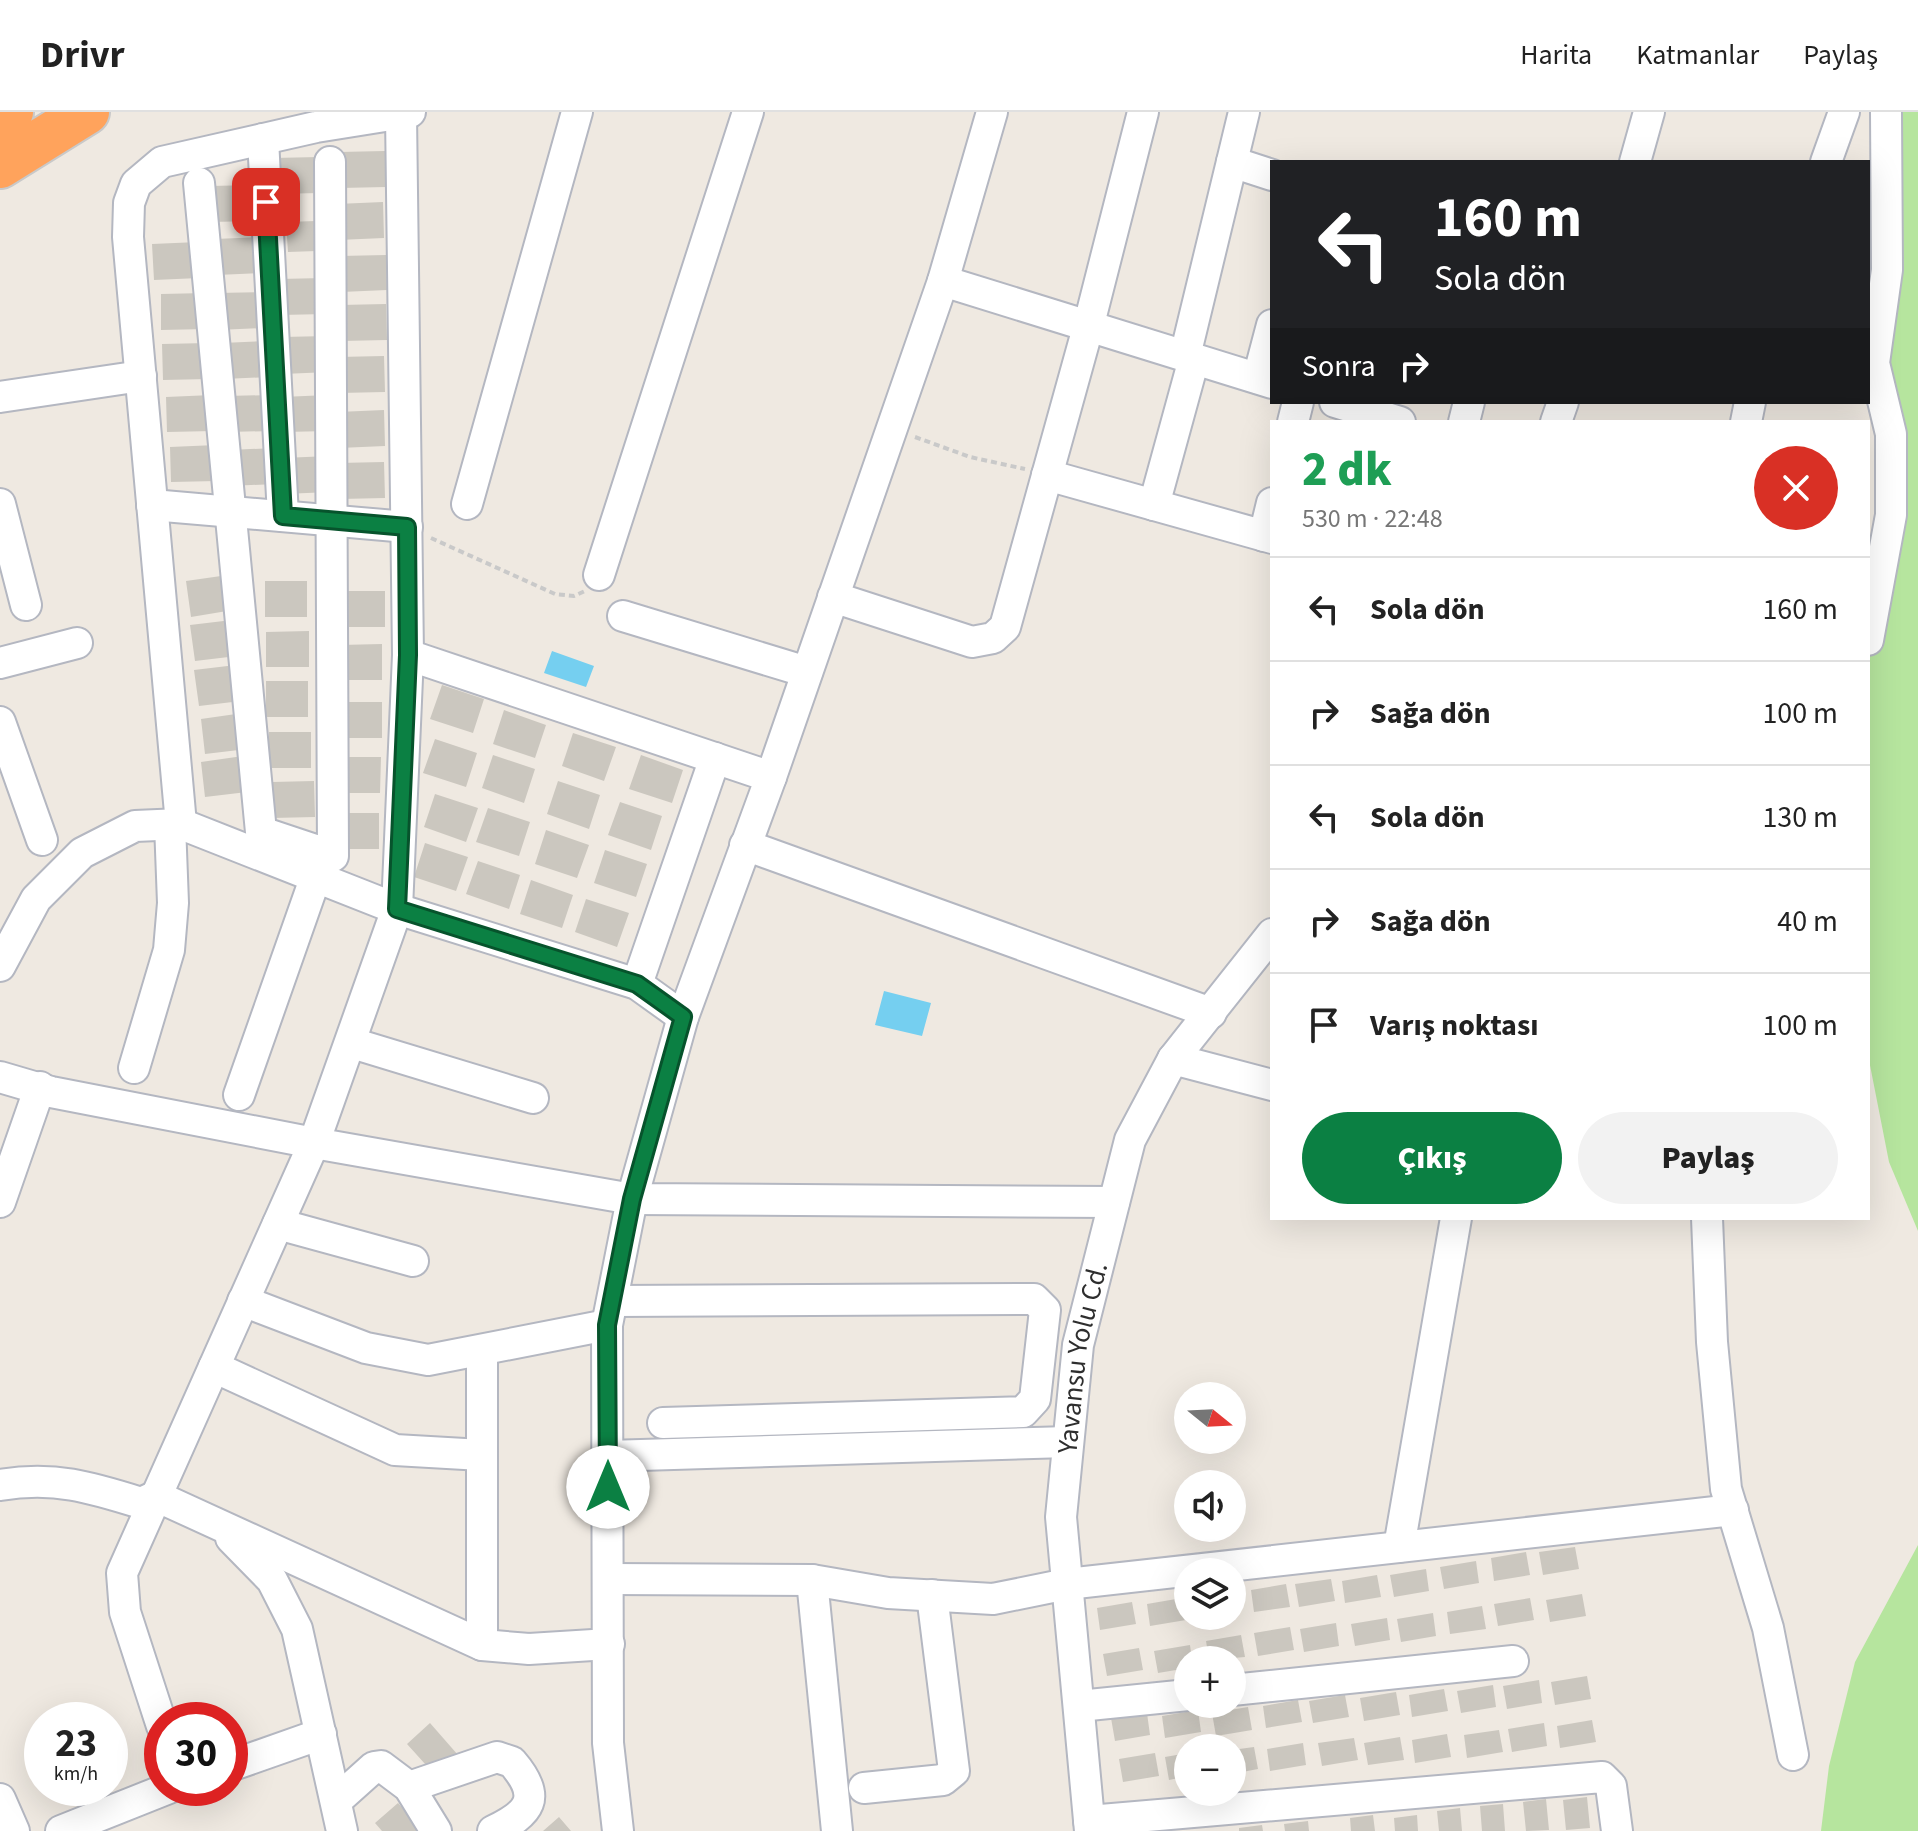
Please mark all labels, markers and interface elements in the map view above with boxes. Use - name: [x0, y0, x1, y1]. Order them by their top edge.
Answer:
- text: Drivr: [40, 28, 125, 82]
- text: Harita: [1520, 35, 1592, 75]
- text: Katmanlar: [1636, 35, 1759, 75]
- text: Paylaş: [1803, 35, 1878, 75]
- pin: [232, 168, 300, 236]
- text: 160 m: [1434, 179, 1582, 258]
- icon: arrive: [244, 180, 288, 224]
- icon: left: [1302, 192, 1406, 296]
- text: Sola dön: [1434, 253, 1566, 304]
- icon: right: [1392, 344, 1436, 388]
- text: Sonra: [1302, 345, 1376, 388]
- text: 2 dk: [1302, 436, 1392, 504]
- button: close: [1754, 446, 1838, 530]
- text: 530 m · 22:48: [1302, 500, 1443, 537]
- icon: left: [1302, 587, 1346, 631]
- text: Sola dön: [1370, 588, 1485, 631]
- text: 160 m: [1762, 588, 1838, 631]
- icon: right: [1302, 691, 1346, 735]
- text: Sağa dön: [1370, 692, 1491, 735]
- text: 100 m: [1762, 692, 1838, 735]
- icon: left: [1302, 795, 1346, 839]
- text: Sola dön: [1370, 796, 1485, 839]
- text: 130 m: [1762, 796, 1838, 839]
- icon: right: [1302, 899, 1346, 943]
- text: Sağa dön: [1370, 900, 1491, 943]
- text: 40 m: [1777, 900, 1838, 943]
- icon: arrive: [1302, 1003, 1346, 1047]
- text: Varış noktası: [1370, 1004, 1538, 1047]
- text: 100 m: [1762, 1004, 1838, 1047]
- button: Çıkış: [1302, 1112, 1562, 1204]
- button: Paylaş: [1578, 1112, 1838, 1204]
- street label: Yavansu Yolu Cd.: [1047, 1258, 1118, 1457]
- north arrow: [1174, 1382, 1246, 1454]
- map controls: [1174, 1382, 1246, 1806]
- position arrow: [566, 1445, 650, 1529]
- button: sound: [1174, 1470, 1246, 1542]
- button: layers: [1174, 1558, 1246, 1630]
- button: +: [1174, 1646, 1246, 1718]
- speed limit sign: 30: [144, 1702, 248, 1806]
- text: 23: [55, 1715, 97, 1772]
- button: −: [1174, 1734, 1246, 1806]
- text: km/h: [54, 1760, 98, 1788]

